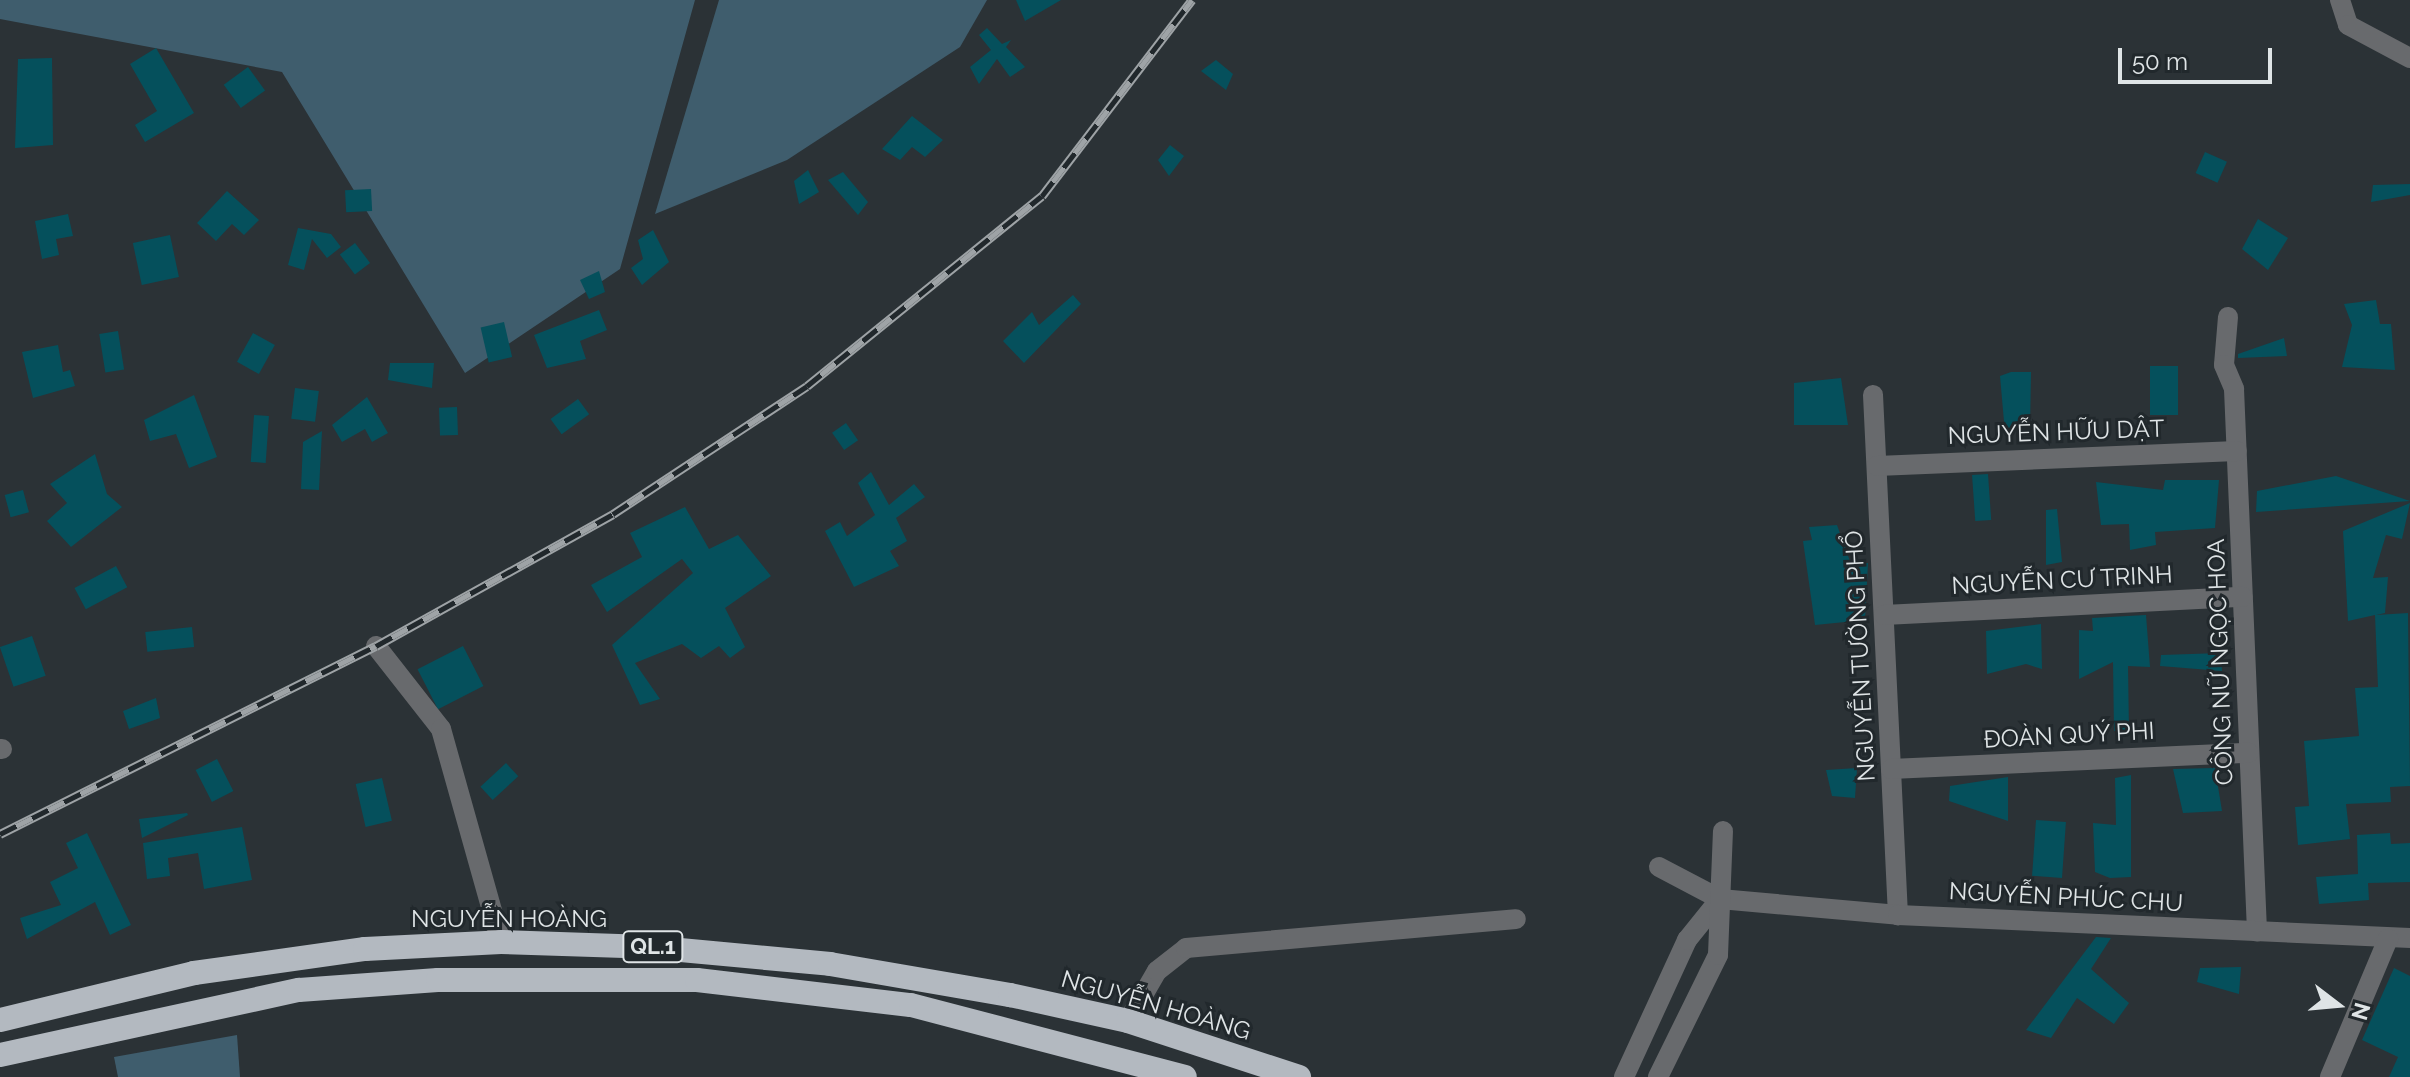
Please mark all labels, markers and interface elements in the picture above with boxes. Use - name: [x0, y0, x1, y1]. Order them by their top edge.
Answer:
- scale bar: [2122, 32, 2276, 82]
- text: 50 m: [2132, 47, 2188, 76]
- street label: NGUYỄN HỮU DẬT: [1947, 414, 2165, 450]
- street label: NGUYỄN TƯỜNG PHỔ: [1839, 529, 1881, 783]
- street label: CÔNG NỮ NGỌC HOA: [2201, 538, 2239, 786]
- street label: NGUYỄN CƯ TRINH: [1950, 560, 2174, 600]
- street label: ĐOÀN QUÝ PHI: [1982, 716, 2156, 754]
- street label: NGUYỄN PHÚC CHU: [1948, 876, 2184, 918]
- street label: NGUYỄN HOÀNG: [411, 905, 607, 933]
- road number: QL.1: [621, 929, 685, 965]
- street label: NGUYỄN HOÀNG: [1058, 964, 1254, 1046]
- north arrow: [2298, 965, 2378, 1045]
- text: N: [2346, 1000, 2376, 1023]

